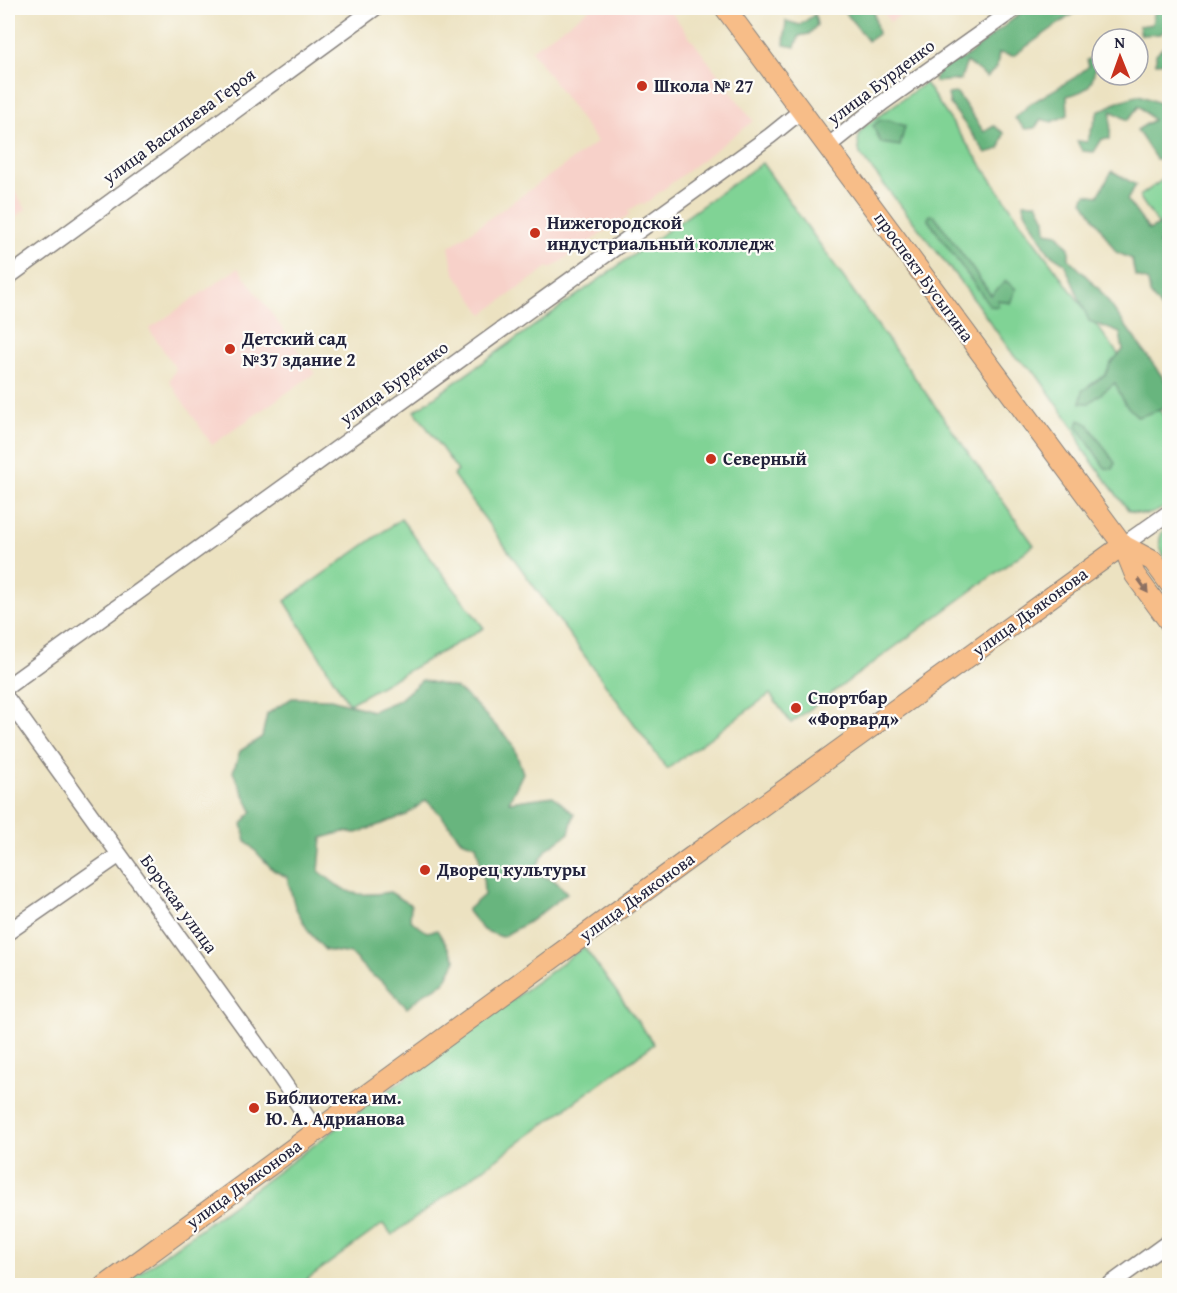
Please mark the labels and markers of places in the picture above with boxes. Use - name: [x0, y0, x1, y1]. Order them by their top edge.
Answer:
- place label: Школа № 27: [654, 72, 754, 99]
- marker: Школа № 27: [635, 79, 649, 93]
- place label: Нижегородской индустриальный колледж: [547, 209, 774, 257]
- marker: Нижегородской индустриальный колледж: [528, 226, 542, 240]
- place label: Детский сад №37 здание 2: [241, 325, 356, 373]
- marker: Детский сад №37 здание 2: [223, 342, 237, 356]
- place label: Северный: [723, 445, 807, 472]
- marker: Северный: [704, 452, 718, 466]
- place label: Спортбар «Форвард»: [808, 684, 899, 732]
- marker: Спортбар «Форвард»: [789, 701, 803, 715]
- place label: Дворец культуры: [436, 856, 586, 883]
- marker: Дворец культуры: [418, 863, 432, 877]
- place label: Библиотека им. Ю. А. Адрианова: [266, 1084, 405, 1132]
- marker: Библиотека им. Ю. А. Адрианова: [247, 1101, 261, 1115]

